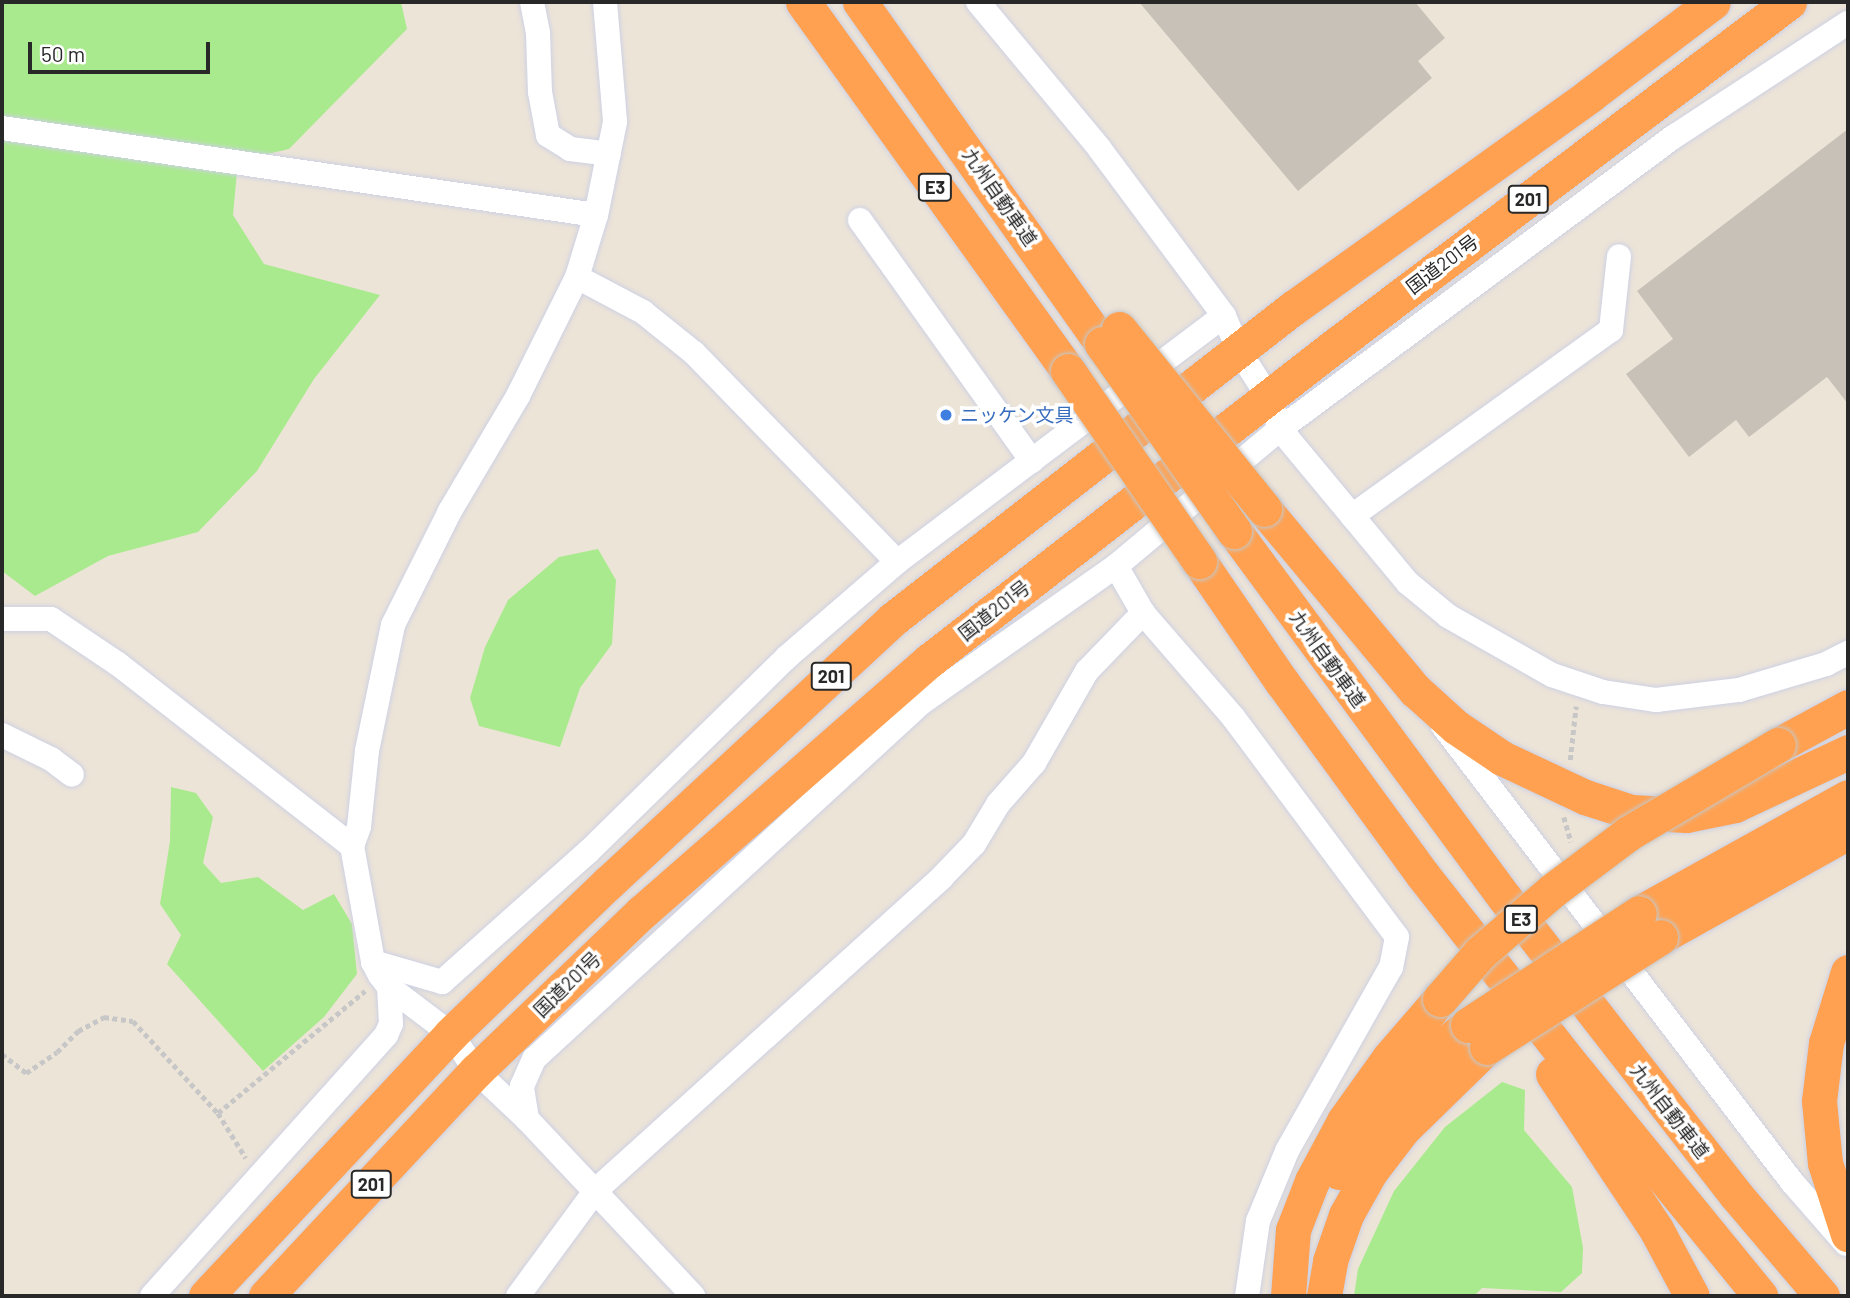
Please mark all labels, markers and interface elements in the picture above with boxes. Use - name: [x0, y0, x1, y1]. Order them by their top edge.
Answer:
- scale bar: [32, 28, 214, 72]
- text: 50 m: [41, 41, 85, 66]
- street label: 九州自動車道: [958, 144, 1042, 250]
- road number: E3: [918, 172, 953, 202]
- road number: 201: [1507, 184, 1549, 214]
- street label: 国道201号: [1402, 230, 1482, 298]
- place label: ニッケン文具: [960, 404, 1074, 426]
- marker: ニッケン文具: [938, 407, 954, 423]
- street label: 国道201号: [954, 575, 1034, 645]
- street label: 九州自動車道: [1285, 606, 1371, 712]
- road number: 201: [810, 662, 852, 690]
- road number: E3: [1504, 904, 1538, 934]
- street label: 国道201号: [529, 947, 605, 1021]
- street label: 九州自動車道: [1626, 1059, 1714, 1163]
- road number: 201: [350, 1170, 392, 1198]

